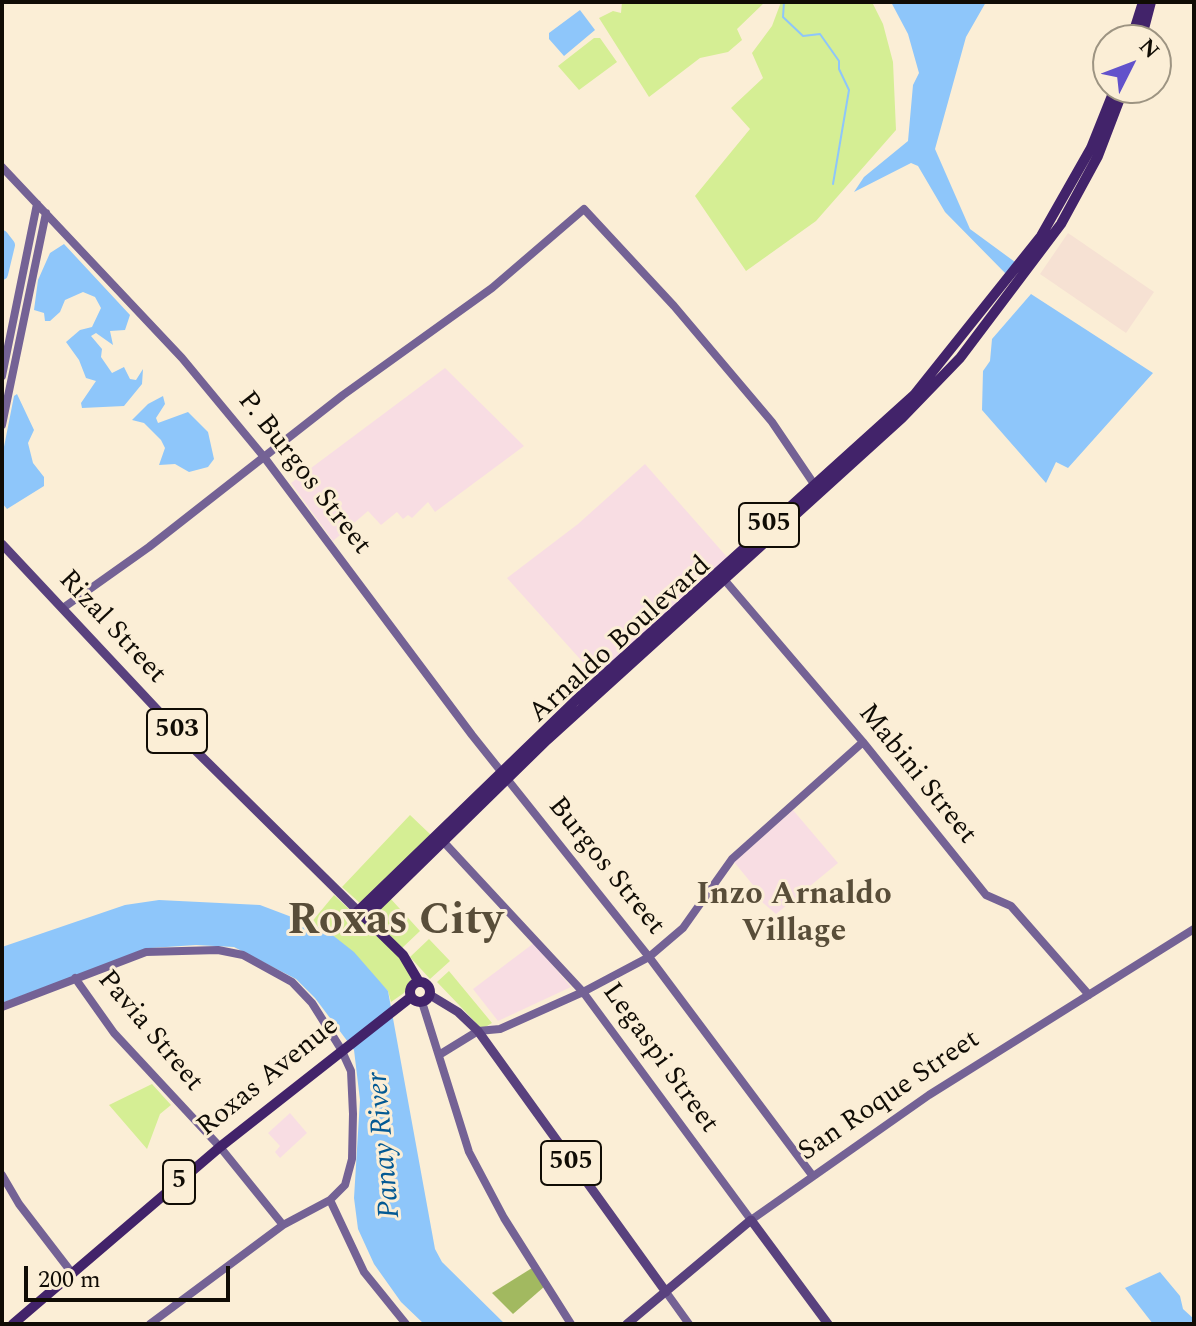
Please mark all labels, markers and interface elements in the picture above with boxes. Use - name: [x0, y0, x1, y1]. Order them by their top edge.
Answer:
- north arrow: [1092, 24, 1172, 104]
- text: N: [1130, 31, 1167, 67]
- street label: P. Burgos Street: [229, 386, 377, 562]
- road number: 505: [739, 503, 799, 547]
- street label: Arnaldo Boulevard: [523, 551, 719, 731]
- street label: Rizal Street: [50, 564, 172, 692]
- street label: Mabini Street: [849, 698, 983, 852]
- road number: 503: [147, 709, 207, 753]
- street label: Burgos Street: [539, 791, 671, 943]
- district label: Inzo Arnaldo Village: [696, 878, 892, 953]
- district label: Roxas City: [287, 898, 503, 950]
- street label: Pavia Street: [89, 965, 209, 1099]
- street label: Legaspi Street: [593, 977, 725, 1141]
- street label: Roxas Avenue: [191, 1011, 347, 1145]
- street label: San Roque Street: [793, 1024, 987, 1170]
- water label: Panay River: [362, 1070, 410, 1220]
- road number: 505: [541, 1141, 601, 1185]
- road number: 5: [163, 1160, 195, 1204]
- scale bar: [28, 1250, 234, 1300]
- text: 200 m: [38, 1262, 101, 1298]

